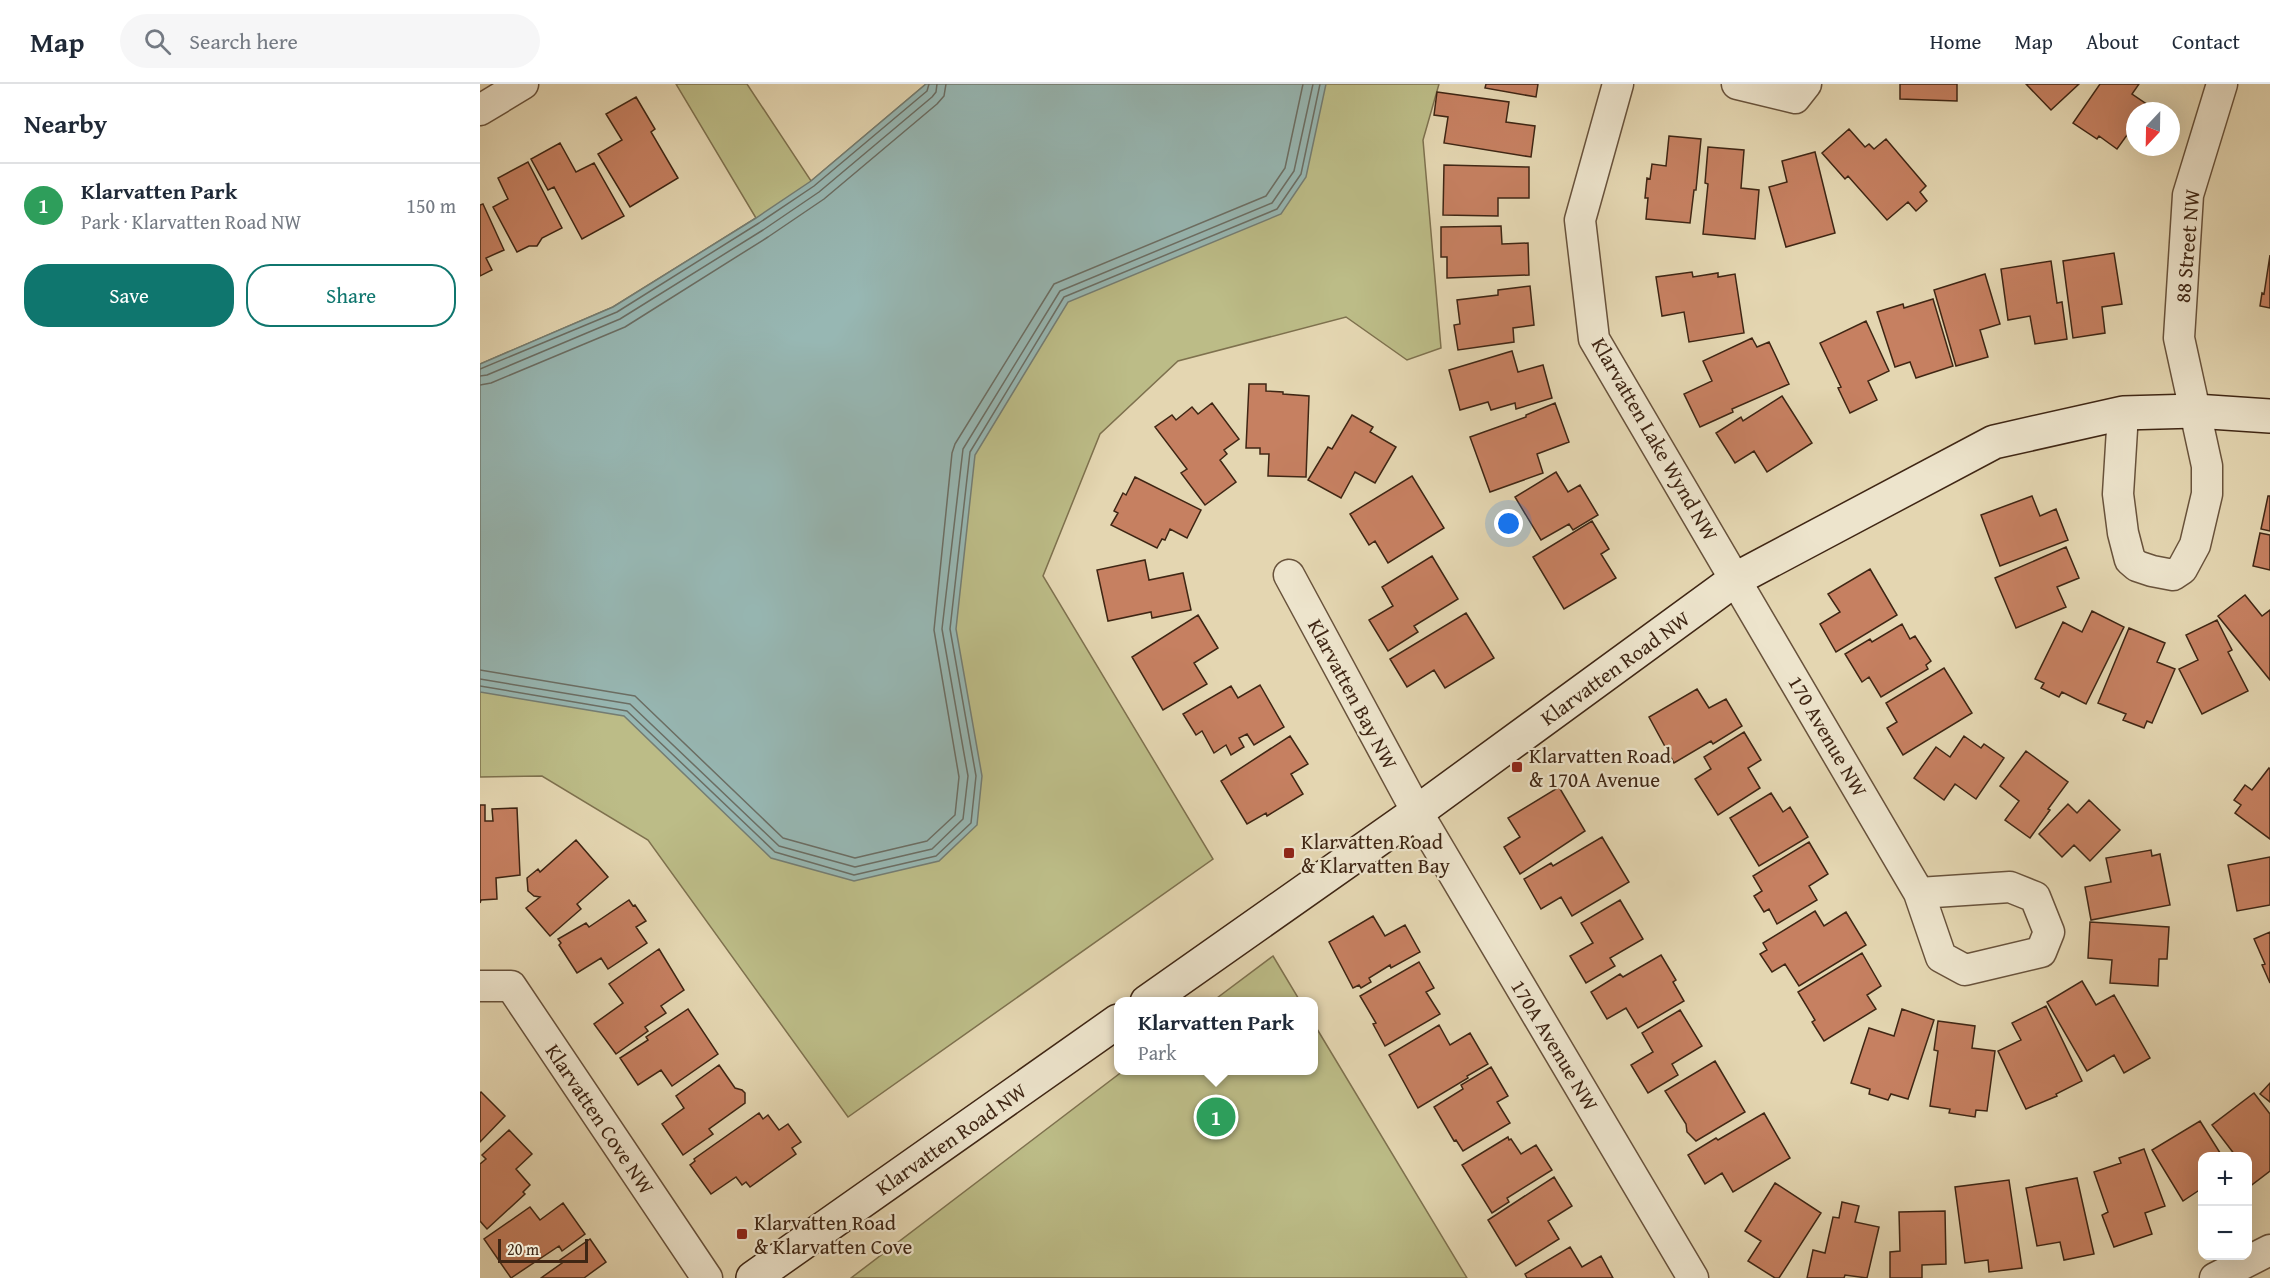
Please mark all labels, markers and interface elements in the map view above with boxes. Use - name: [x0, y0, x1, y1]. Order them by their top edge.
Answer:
- search box: [120, 14, 540, 68]
- text: Map: [30, 21, 84, 62]
- icon: search: [141, 25, 174, 58]
- text: Search here: [189, 25, 298, 57]
- text: Home: [1930, 26, 1981, 57]
- text: Map: [2014, 26, 2053, 57]
- text: About: [2086, 26, 2139, 57]
- text: Contact: [2172, 26, 2240, 57]
- north arrow: [2126, 102, 2180, 156]
- text: Nearby: [24, 104, 107, 143]
- text: Klarvatten Park: [81, 175, 237, 207]
- street label: 88 Street NW: [2167, 188, 2207, 304]
- text: 1: [38, 191, 49, 220]
- text: 150 m: [406, 191, 456, 220]
- text: Park · Klarvatten Road NW: [81, 207, 301, 236]
- button: Save: [24, 264, 234, 327]
- button: Share: [246, 264, 456, 327]
- street label: Klarvatten Lake Wynd NW: [1584, 331, 1726, 547]
- your location: [1494, 509, 1523, 538]
- street label: Klarvatten Road NW: [1534, 603, 1696, 733]
- street label: Klarvatten Bay NW: [1300, 613, 1406, 775]
- street label: 170 Avenue NW: [1781, 669, 1875, 803]
- place label: Klarvatten Road & 170A Avenue: [1529, 740, 1672, 795]
- marker: Klarvatten Road & 170A Avenue: [1510, 760, 1524, 774]
- place label: Klarvatten Road & Klarvatten Bay: [1301, 826, 1451, 881]
- marker: Klarvatten Road & Klarvatten Bay: [1282, 846, 1296, 860]
- street label: 170A Avenue NW: [1503, 973, 1607, 1117]
- popup: [1114, 997, 1318, 1075]
- text: Klarvatten Park: [1138, 1006, 1294, 1038]
- street label: Klarvatten Cove NW: [538, 1038, 662, 1201]
- text: Park: [1138, 1038, 1177, 1067]
- street label: Klarvatten Road NW: [869, 1075, 1033, 1203]
- pin: 1: [1196, 1094, 1236, 1140]
- map controls: [2198, 1152, 2252, 1260]
- button: +: [2198, 1152, 2252, 1206]
- button: −: [2198, 1206, 2252, 1260]
- place label: Klarvatten Road & Klarvatten Cove: [754, 1207, 912, 1262]
- marker: Klarvatten Road & Klarvatten Cove: [735, 1227, 749, 1241]
- scale bar: [498, 1236, 588, 1264]
- text: 20 m: [507, 1237, 539, 1261]

